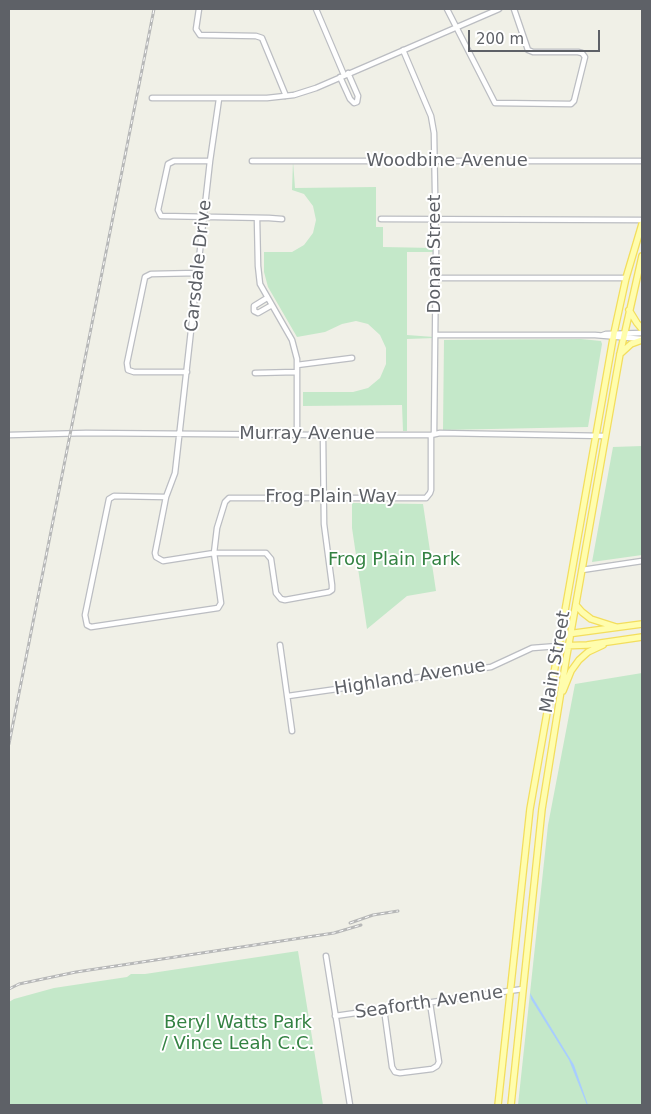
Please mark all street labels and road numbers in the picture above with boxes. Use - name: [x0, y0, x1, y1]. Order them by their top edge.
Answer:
- street label: Woodbine Avenue: [366, 150, 528, 172]
- street label: Donan Street: [424, 194, 446, 314]
- street label: Carsdale Drive: [181, 199, 217, 333]
- street label: Murray Avenue: [239, 423, 375, 445]
- street label: Frog Plain Way: [265, 486, 397, 508]
- street label: Main Street: [536, 609, 576, 715]
- street label: Highland Avenue: [333, 655, 487, 701]
- street label: Seaforth Avenue: [354, 982, 504, 1024]

